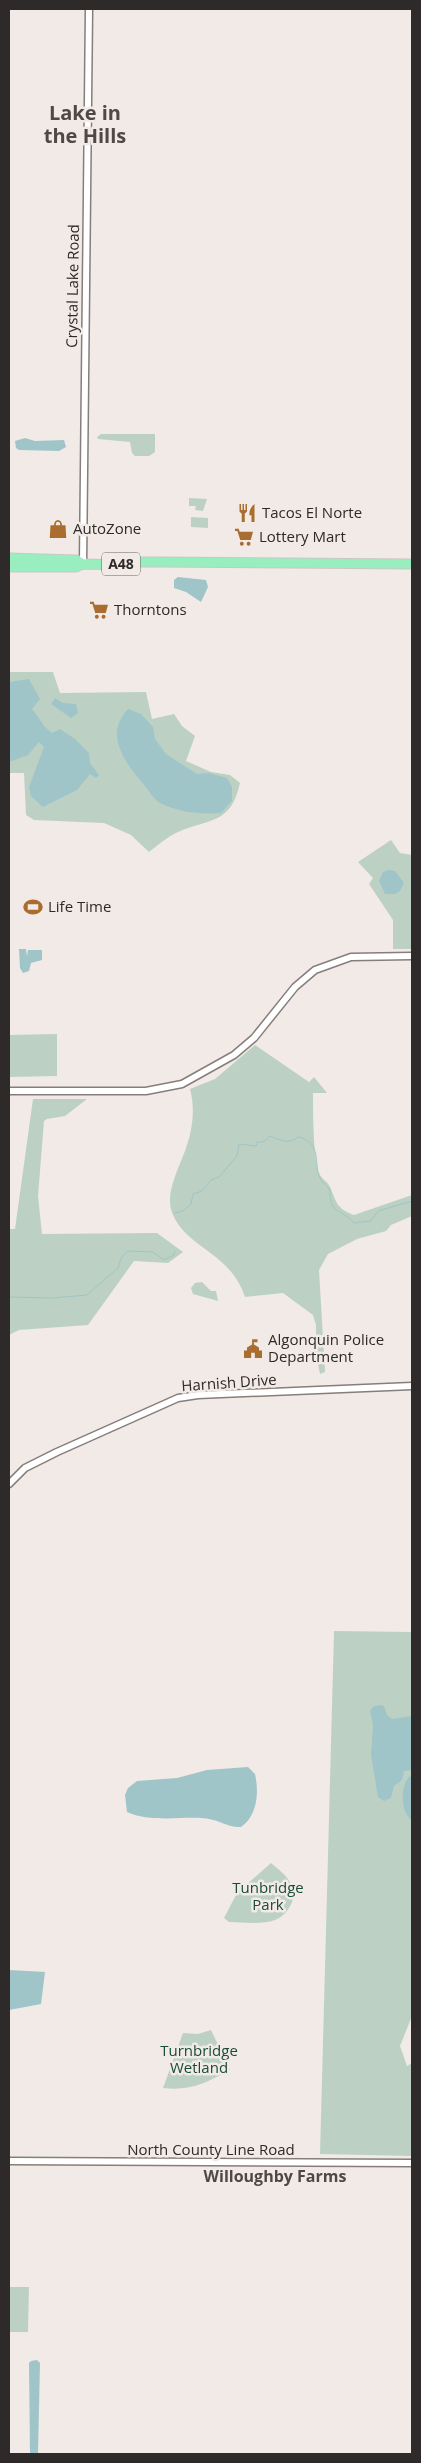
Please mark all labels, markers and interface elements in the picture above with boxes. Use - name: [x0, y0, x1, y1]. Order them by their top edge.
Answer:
- district label: Lake in the Hills: [44, 99, 126, 149]
- street label: Crystal Lake Road: [61, 224, 83, 348]
- restaurant icon: Tacos El Norte: [236, 502, 258, 524]
- place label: Tacos El Norte: [262, 502, 362, 522]
- shop icon: AutoZone: [47, 518, 69, 540]
- place label: AutoZone: [73, 518, 141, 538]
- supermarket icon: Lottery Mart: [233, 526, 255, 548]
- place label: Lottery Mart: [259, 526, 346, 546]
- road number: A48: [102, 552, 140, 576]
- supermarket icon: Thorntons: [88, 599, 110, 621]
- place label: Thorntons: [114, 599, 187, 619]
- sports icon: Life Time: [22, 896, 44, 918]
- place label: Life Time: [48, 896, 111, 916]
- place label: Algonquin Police Department: [268, 1329, 384, 1366]
- public building icon: Algonquin Police Department: [242, 1338, 264, 1360]
- street label: Harnish Drive: [181, 1369, 277, 1395]
- park label: Tunbridge Park: [232, 1877, 304, 1914]
- park label: Turnbridge Wetland: [160, 2040, 238, 2077]
- street label: North County Line Road: [127, 2139, 295, 2159]
- district label: Willoughby Farms: [204, 2165, 346, 2187]

